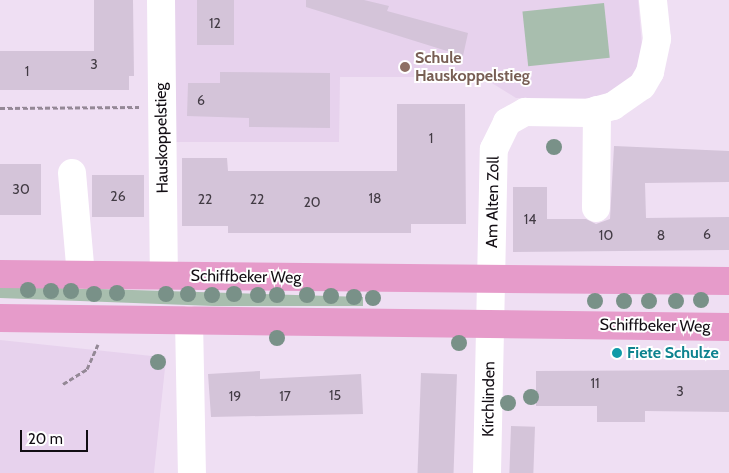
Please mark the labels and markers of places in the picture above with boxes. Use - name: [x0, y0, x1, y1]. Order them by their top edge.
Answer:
- place label: Schule Hauskoppelstieg: [415, 48, 530, 86]
- marker: Schule Hauskoppelstieg: [399, 61, 411, 73]
- place label: Fiete Schulze: [627, 343, 719, 363]
- marker: Fiete Schulze: [611, 347, 623, 359]

